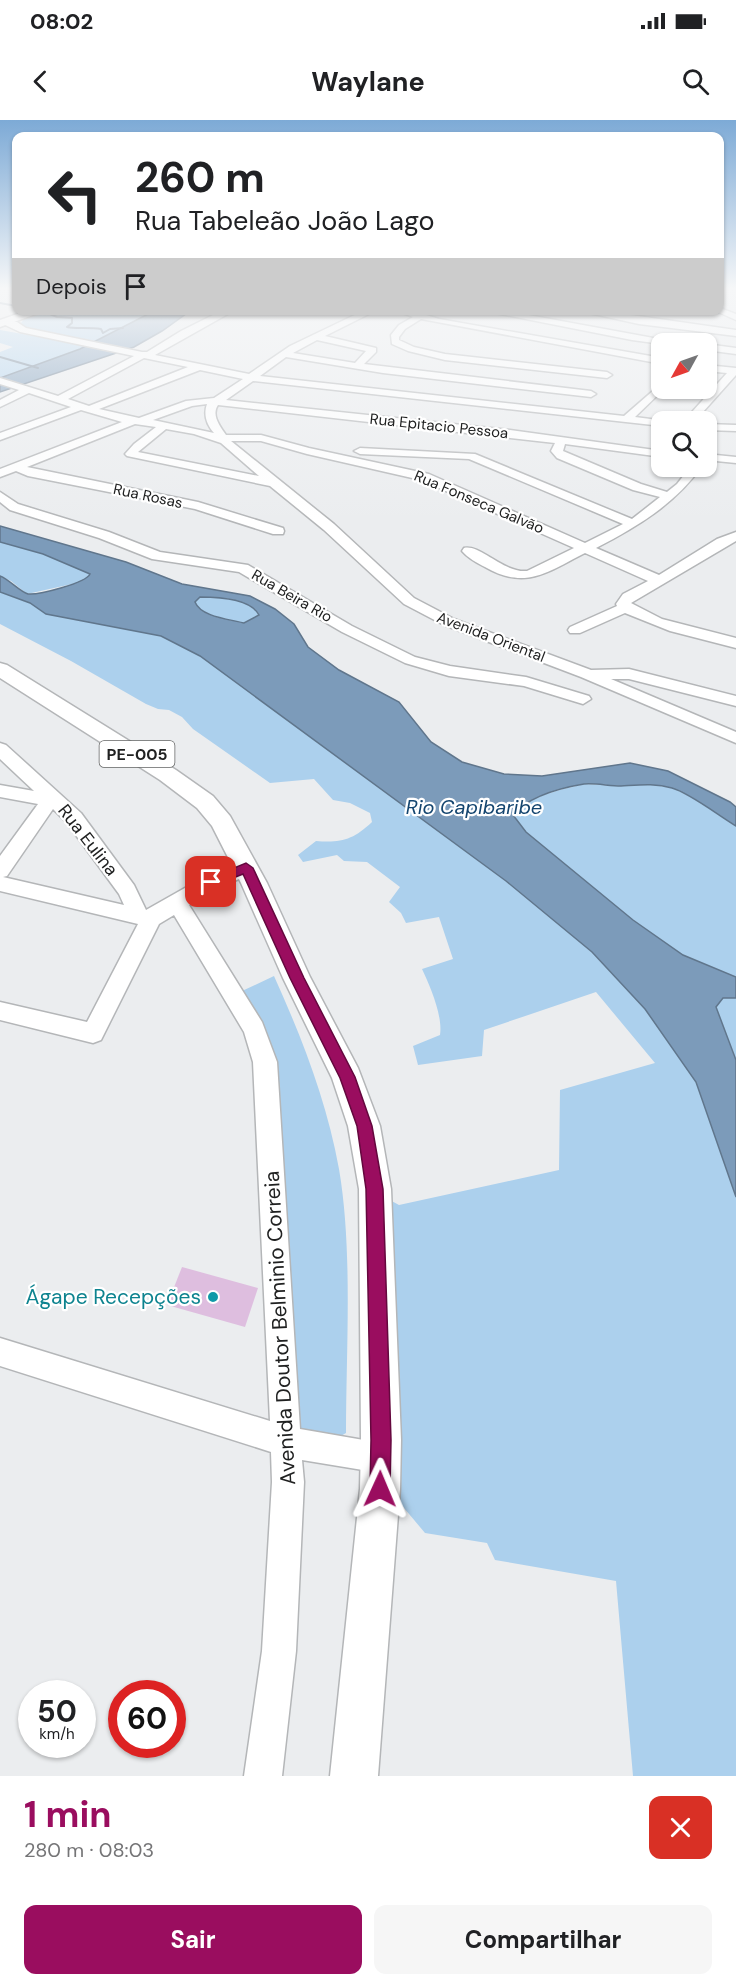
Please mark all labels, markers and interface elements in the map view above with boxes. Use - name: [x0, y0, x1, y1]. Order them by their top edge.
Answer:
- text: 08:02: [30, 7, 93, 36]
- text: Waylane: [311, 64, 425, 99]
- icon: back: [24, 65, 57, 98]
- icon: search: [679, 65, 712, 98]
- text: 260 m: [135, 150, 265, 205]
- icon: left: [36, 156, 114, 234]
- text: Rua Tabeleão João Lago: [135, 203, 435, 238]
- icon: arrive: [119, 270, 152, 303]
- text: Depois: [36, 272, 107, 301]
- north arrow: [651, 333, 717, 399]
- map controls: [651, 333, 717, 477]
- street label: Rua Epitacio Pessoa: [369, 409, 509, 443]
- button: search: [651, 411, 717, 477]
- street label: Rua Fonseca Galvão: [411, 466, 547, 538]
- street label: Rua Rosas: [112, 479, 184, 513]
- street label: Rua Beira Rio: [248, 565, 336, 627]
- street label: Avenida Oriental: [434, 607, 548, 667]
- road number: PE-005: [100, 741, 174, 767]
- water label: Rio Capibaribe: [406, 794, 542, 820]
- street label: Rua Eulina: [53, 799, 123, 881]
- pin: [185, 856, 236, 907]
- icon: arrive: [194, 865, 227, 898]
- street label: Avenida Doutor Belminio Correia: [258, 1170, 302, 1486]
- place label: Ágape Recepções: [25, 1283, 201, 1311]
- marker: Ágape Recepções: [206, 1290, 220, 1304]
- position arrow: [348, 1457, 412, 1521]
- speed limit sign: 60: [108, 1680, 186, 1758]
- text: 50: [37, 1692, 77, 1731]
- text: km/h: [39, 1724, 75, 1744]
- text: 1 min: [24, 1791, 112, 1838]
- button: close: [649, 1796, 712, 1859]
- text: 280 m · 08:03: [24, 1837, 154, 1863]
- button: Sair: [24, 1905, 362, 1974]
- button: Compartilhar: [374, 1905, 712, 1974]

